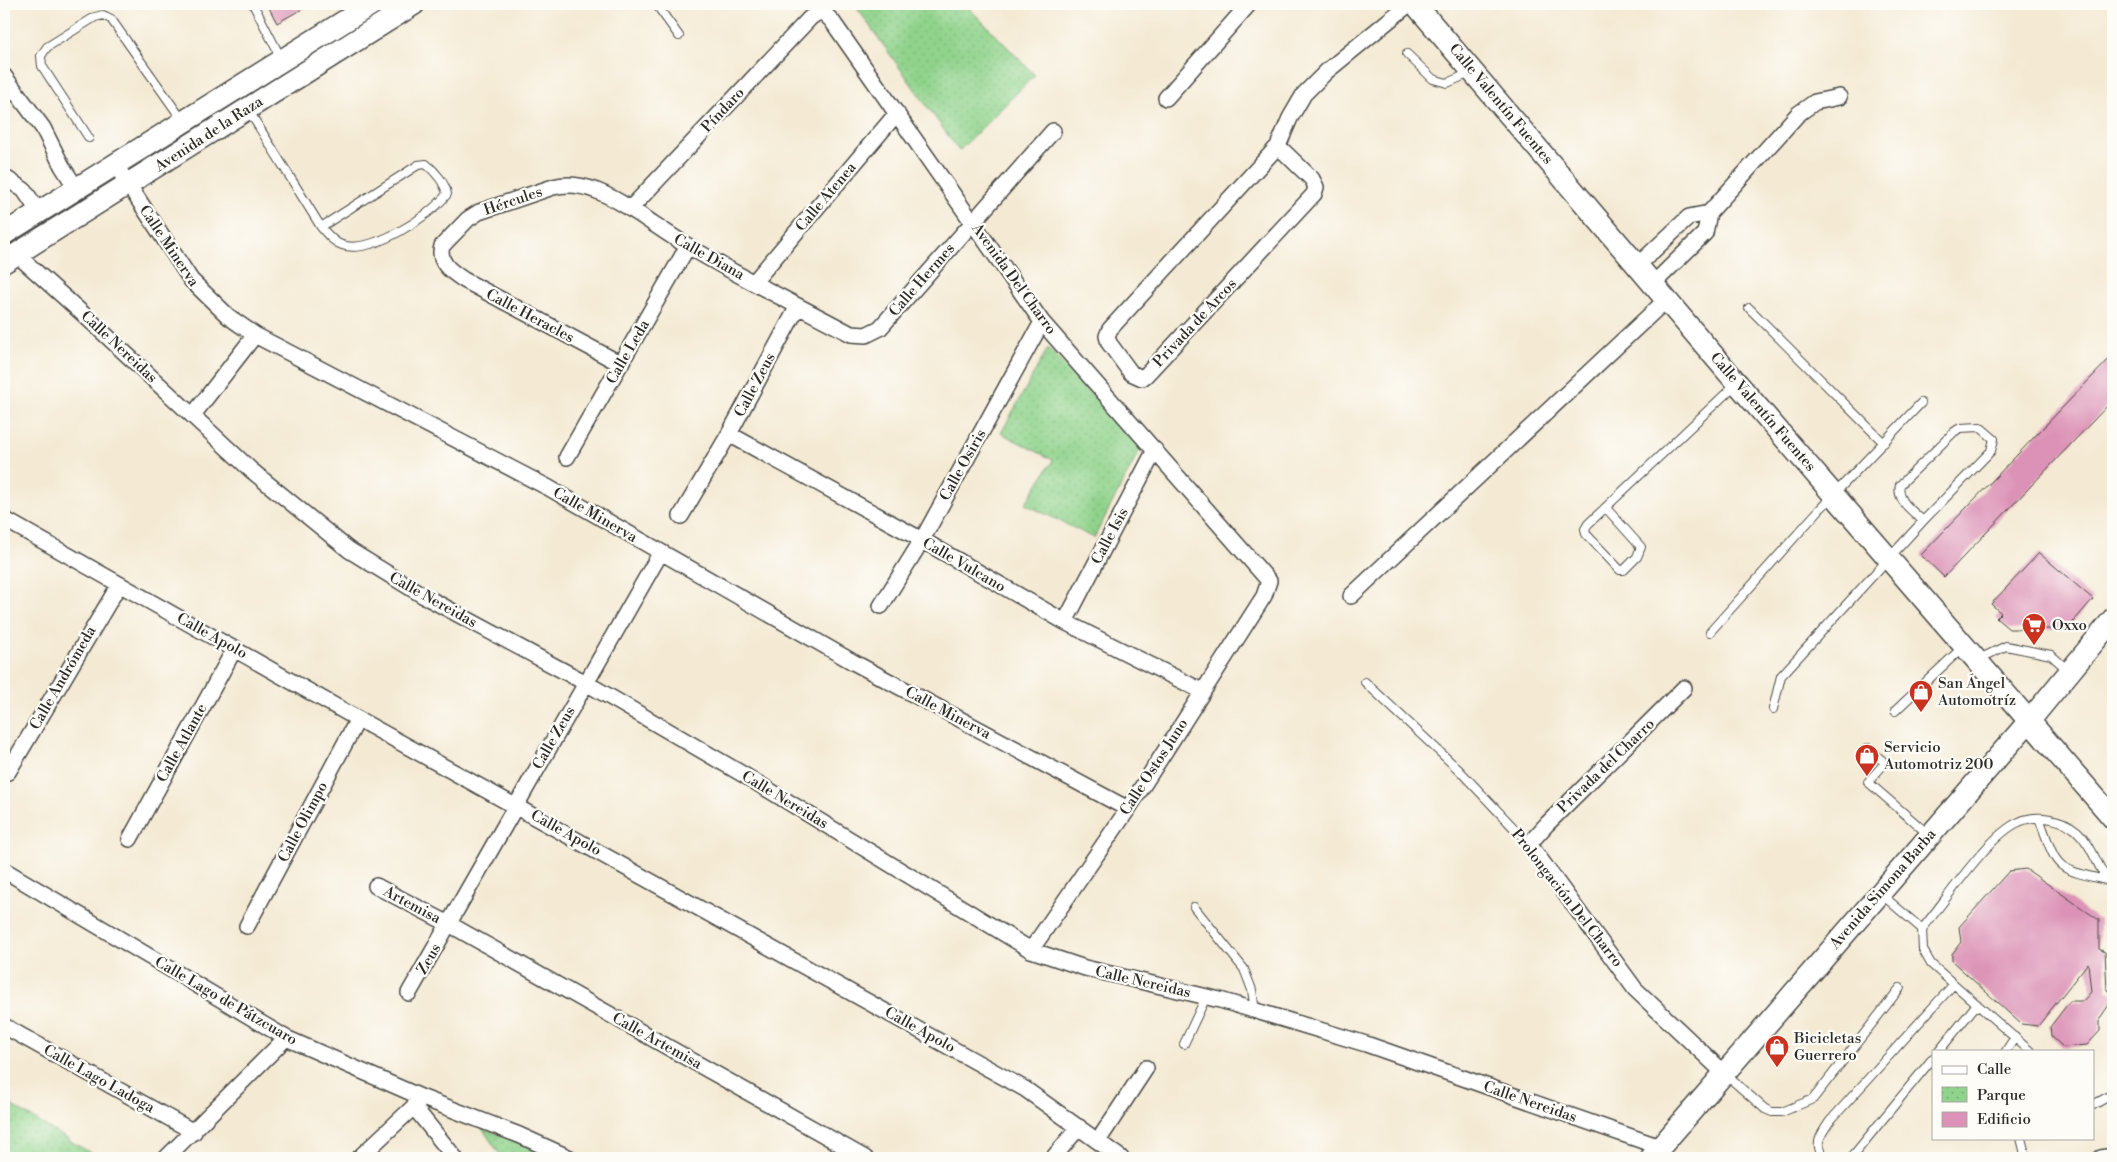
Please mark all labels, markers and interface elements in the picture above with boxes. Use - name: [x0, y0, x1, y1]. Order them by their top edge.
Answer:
- street label: Calle Valentín Fuentes: [1445, 40, 1557, 168]
- street label: Píndaro: [697, 83, 749, 137]
- street label: Avenida de la Raza: [151, 92, 267, 177]
- street label: Calle Atenea: [792, 158, 861, 236]
- street label: Hércules: [481, 182, 545, 220]
- street label: Calle Minerva: [135, 202, 203, 291]
- street label: Avenida Del Charro: [967, 219, 1061, 338]
- street label: Calle Diana: [670, 230, 748, 284]
- street label: Calle Hermes: [885, 239, 959, 321]
- street label: Privada de Arcos: [1149, 275, 1241, 371]
- street label: Calle Heracles: [483, 285, 577, 347]
- street label: Calle Nereidas: [77, 307, 161, 387]
- street label: Calle Leda: [602, 316, 654, 388]
- street label: Calle Valentín Fuentes: [1706, 348, 1820, 476]
- street label: Calle Zeus: [730, 350, 780, 420]
- street label: Calle Osiris: [936, 426, 990, 504]
- street label: Calle Minerva: [549, 483, 641, 547]
- street label: Calle Isis: [1087, 505, 1133, 567]
- street label: Calle Vulcano: [919, 534, 1009, 596]
- street label: Calle Nereidas: [386, 568, 480, 632]
- street label: Calle Apolo: [173, 609, 251, 663]
- supermarket icon: Oxxo: [2021, 612, 2047, 646]
- place label: Oxxo: [2052, 616, 2087, 635]
- street label: Calle Andrómeda: [26, 622, 101, 733]
- place label: San Ángel Automotríz: [1937, 673, 2016, 710]
- shop icon: San Ángel Automotríz: [1908, 679, 1934, 713]
- street label: Calle Minerva: [902, 682, 994, 744]
- street label: Calle Atlante: [153, 700, 211, 786]
- street label: Calle Zeus: [528, 703, 580, 773]
- street label: Calle Ostos Juno: [1116, 715, 1192, 819]
- street label: Privada del Charro: [1553, 715, 1659, 817]
- place label: Servicio Automotriz 200: [1883, 738, 1994, 774]
- shop icon: Servicio Automotriz 200: [1854, 743, 1880, 777]
- street label: Calle Nereidas: [738, 767, 832, 833]
- street label: Calle Olimpo: [274, 778, 332, 866]
- street label: Calle Apolo: [527, 806, 605, 860]
- street label: Prolongación Del Charro: [1507, 825, 1627, 971]
- street label: Avenida Simona Barba: [1825, 825, 1941, 954]
- street label: Artemisa: [379, 882, 444, 928]
- street label: Zeus: [413, 940, 445, 978]
- street label: Calle Lago de Pátzcuaro: [151, 952, 301, 1050]
- street label: Calle Nereidas: [1093, 962, 1193, 1002]
- street label: Calle Apolo: [881, 1003, 959, 1057]
- street label: Calle Artemisa: [609, 1009, 706, 1074]
- place label: Bicicletas Guerrero: [1793, 1029, 1861, 1065]
- shop icon: Bicicletas Guerrero: [1764, 1034, 1790, 1068]
- street label: Calle Lago Ladoga: [40, 1041, 158, 1118]
- legend: [1932, 1050, 2094, 1140]
- text: Calle: [1977, 1060, 2011, 1079]
- street label: Calle Nereidas: [1481, 1077, 1579, 1127]
- text: Parque: [1977, 1086, 2026, 1105]
- text: Edificio: [1977, 1110, 2031, 1129]

